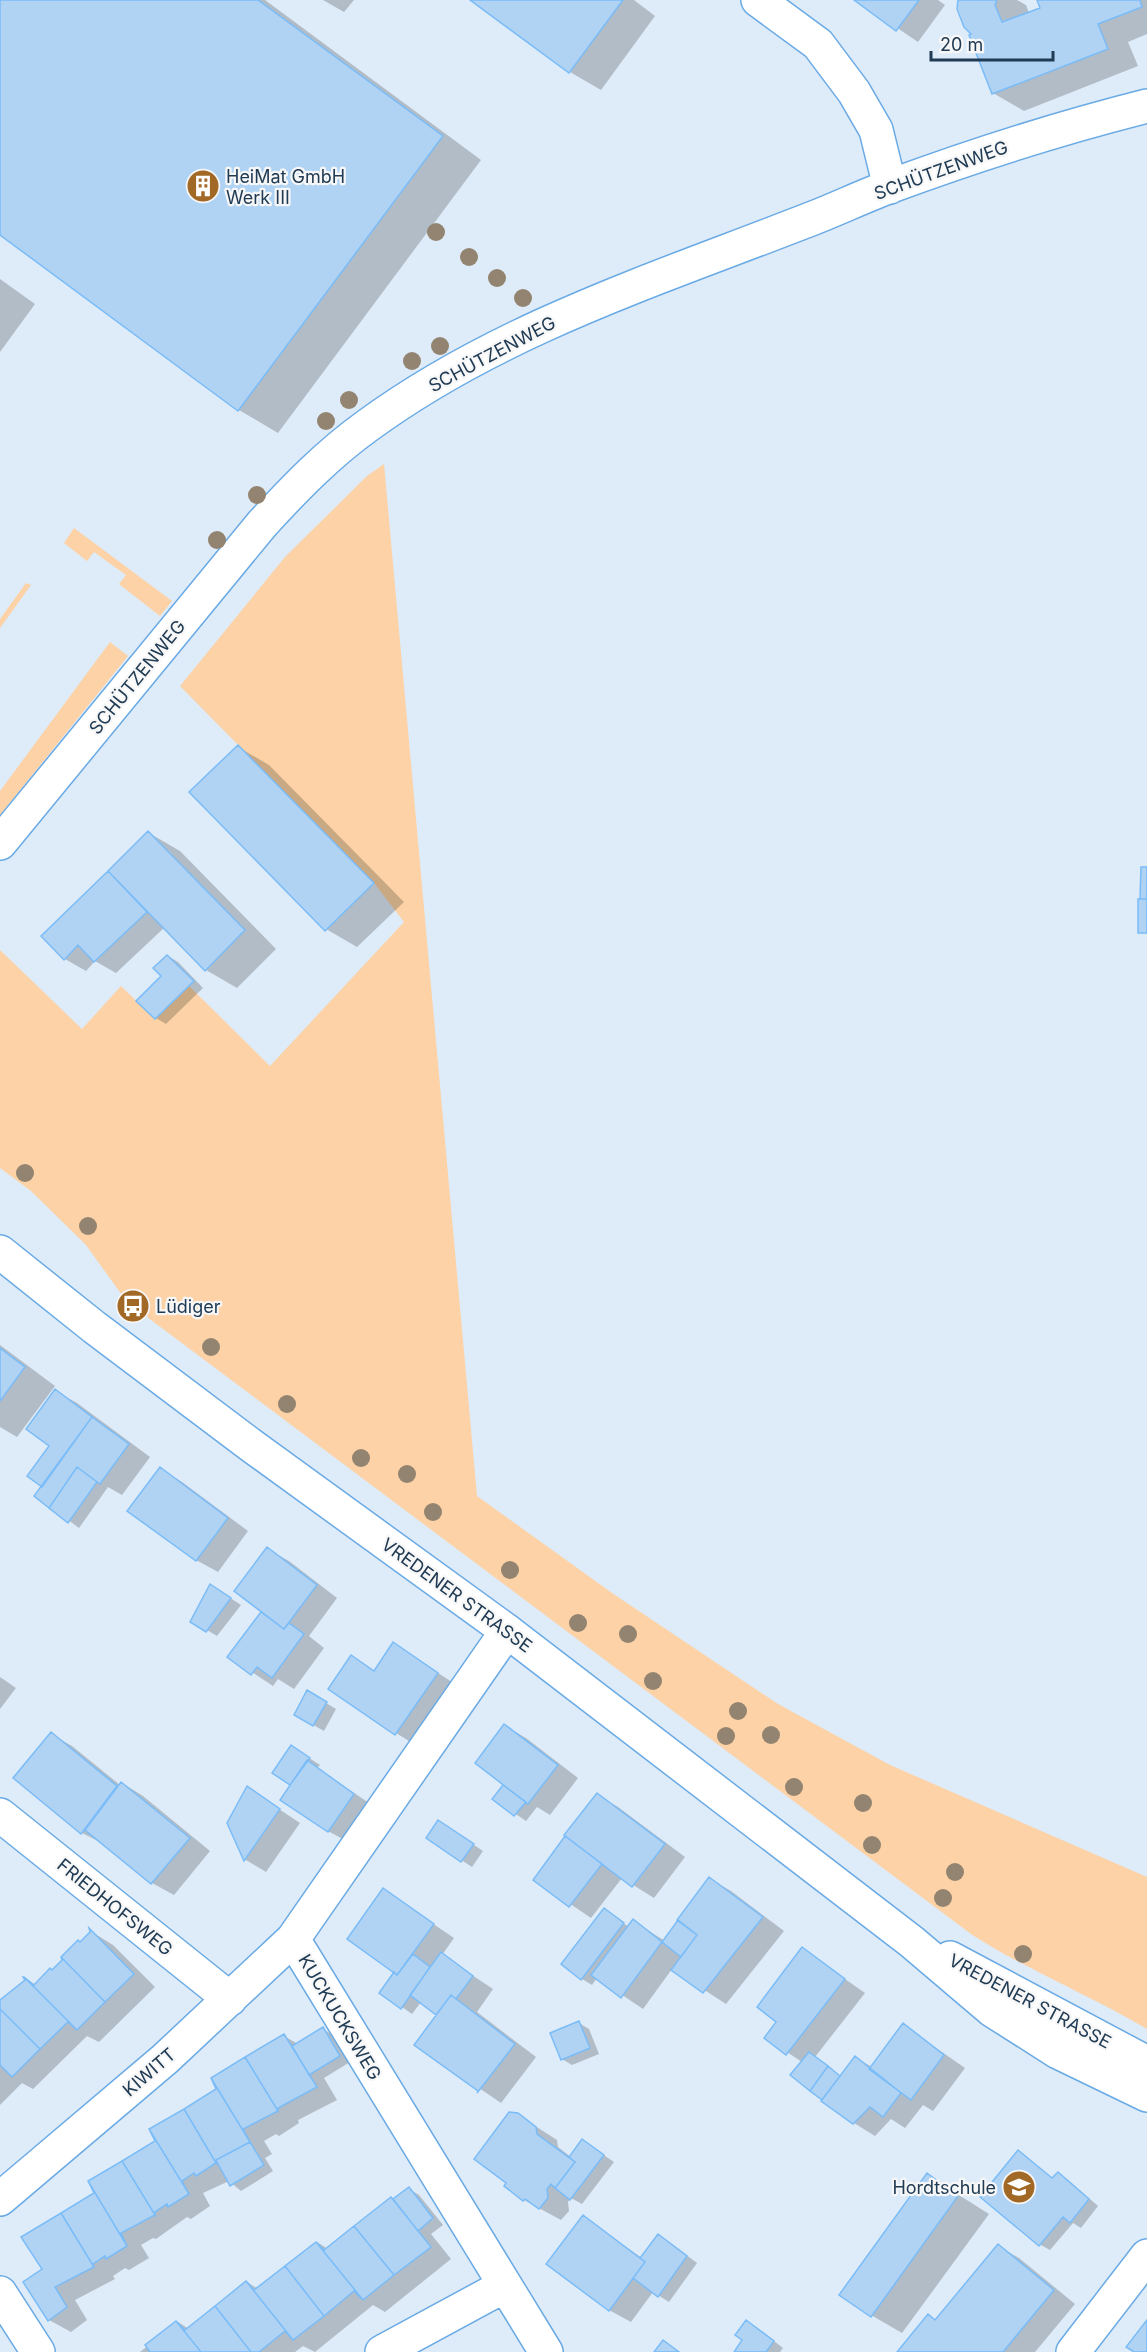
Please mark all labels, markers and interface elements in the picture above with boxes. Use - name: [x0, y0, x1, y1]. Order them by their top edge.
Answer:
- scale bar: [931, 24, 1052, 62]
- text: 20 m: [940, 34, 983, 55]
- street label: SCHÜTZENWEG: [871, 135, 1011, 204]
- place label: HeiMat GmbH Werk III: [226, 166, 345, 208]
- building icon: HeiMat GmbH Werk III: [185, 168, 221, 204]
- street label: SCHÜTZENWEG: [424, 311, 559, 396]
- street label: SCHÜTZENWEG: [84, 615, 189, 738]
- bus stop icon: Lüdiger: [115, 1288, 151, 1324]
- place label: Lüdiger: [156, 1296, 221, 1317]
- street label: VREDENER STRASSE: [378, 1533, 536, 1657]
- street label: FRIEDHOFSWEG: [53, 1854, 177, 1960]
- street label: VREDENER STRASSE: [945, 1949, 1115, 2053]
- street label: KUCKUCKSWEG: [294, 1950, 386, 2084]
- street label: KIWITT: [118, 2043, 180, 2101]
- school or university icon: Hordtschule: [1001, 2169, 1037, 2205]
- place label: Hordtschule: [892, 2177, 996, 2198]

